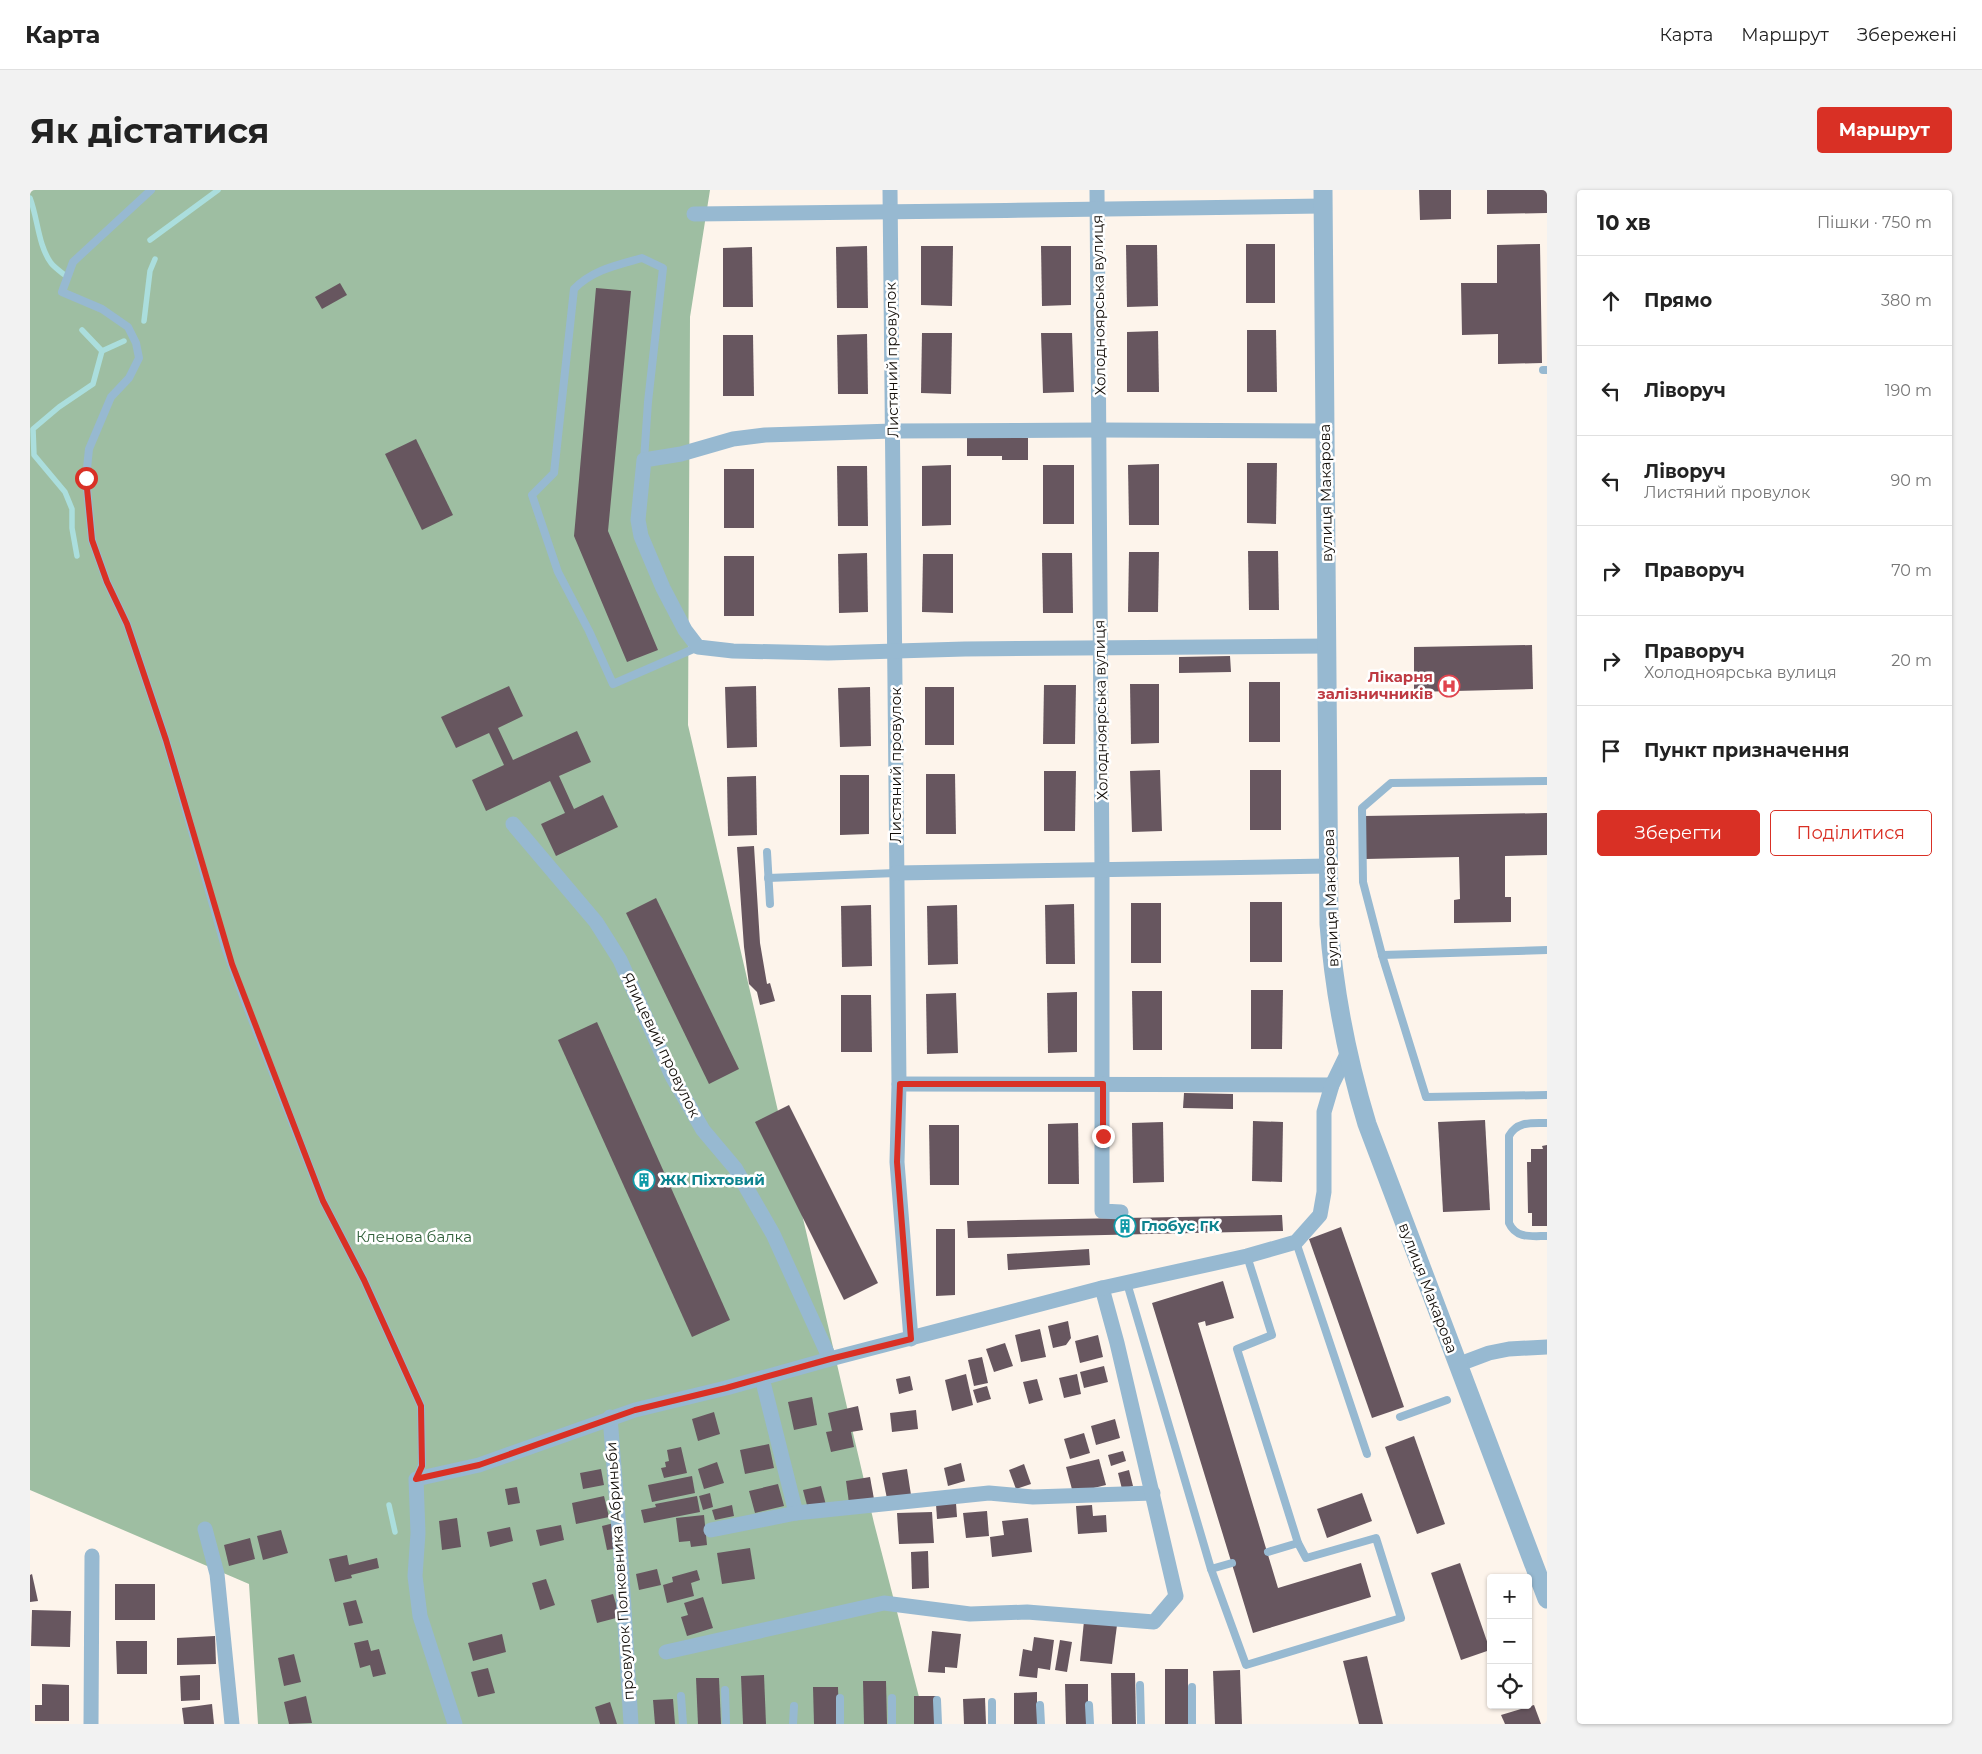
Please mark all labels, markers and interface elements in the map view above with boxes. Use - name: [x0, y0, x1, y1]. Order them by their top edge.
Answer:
- text: Карта: [25, 20, 100, 49]
- text: Карта: [1660, 24, 1713, 46]
- text: Маршрут: [1741, 24, 1829, 46]
- text: Збережені: [1857, 24, 1957, 46]
- button: Маршрут: [1817, 107, 1952, 153]
- text: Як дістатися: [30, 109, 270, 152]
- text: 10 хв: [1597, 210, 1651, 235]
- text: Пішки · 750 m: [1817, 213, 1932, 232]
- street label: Холодноярська вулиця: [1087, 214, 1110, 396]
- street label: Листяний провулок: [881, 282, 902, 438]
- icon: ahead: [1597, 287, 1625, 315]
- text: Прямо: [1644, 289, 1712, 312]
- text: 380 m: [1881, 291, 1932, 310]
- icon: left: [1597, 377, 1625, 405]
- text: Ліворуч: [1644, 379, 1726, 402]
- text: 190 m: [1885, 381, 1932, 400]
- street label: вулиця Макарова: [1315, 424, 1336, 562]
- text: Ліворуч: [1644, 460, 1726, 483]
- route start: [75, 467, 98, 490]
- icon: left: [1597, 467, 1625, 495]
- text: 90 m: [1890, 471, 1932, 490]
- text: Листяний провулок: [1644, 483, 1810, 502]
- icon: right: [1597, 557, 1625, 585]
- text: Праворуч: [1644, 559, 1745, 582]
- text: 70 m: [1891, 561, 1932, 580]
- street label: Холодноярська вулиця: [1089, 619, 1112, 801]
- text: Праворуч: [1644, 640, 1745, 663]
- icon: right: [1597, 647, 1625, 675]
- text: 20 m: [1891, 651, 1932, 670]
- text: Холодноярська вулиця: [1644, 663, 1837, 682]
- place label: Лікарня залізничників: [1317, 667, 1433, 703]
- hospital icon: Лікарня залізничників: [1437, 674, 1461, 698]
- street label: Листяний провулок: [886, 687, 905, 843]
- icon: arrive: [1597, 737, 1625, 765]
- text: Пункт призначення: [1644, 739, 1850, 762]
- button: Зберегти: [1597, 810, 1760, 856]
- button: Поділитися: [1770, 810, 1932, 856]
- street label: вулиця Макарова: [1319, 829, 1342, 968]
- street label: Ялицевий провулок: [618, 969, 705, 1121]
- route end: [1092, 1125, 1115, 1148]
- building icon: ЖК Піхтовий: [632, 1168, 656, 1192]
- place label: ЖК Піхтовий: [660, 1170, 765, 1189]
- building icon: Глобус ГК: [1113, 1214, 1137, 1238]
- place label: Глобус ГК: [1141, 1216, 1219, 1235]
- street label: вулиця Макарова: [1395, 1220, 1462, 1356]
- park label: Кленова балка: [356, 1227, 472, 1246]
- street label: провулок Полковника Абриньби: [601, 1441, 638, 1701]
- map controls: [1487, 1574, 1532, 1709]
- button: +: [1487, 1574, 1532, 1619]
- button: −: [1487, 1619, 1532, 1664]
- button: locate: [1487, 1664, 1532, 1709]

